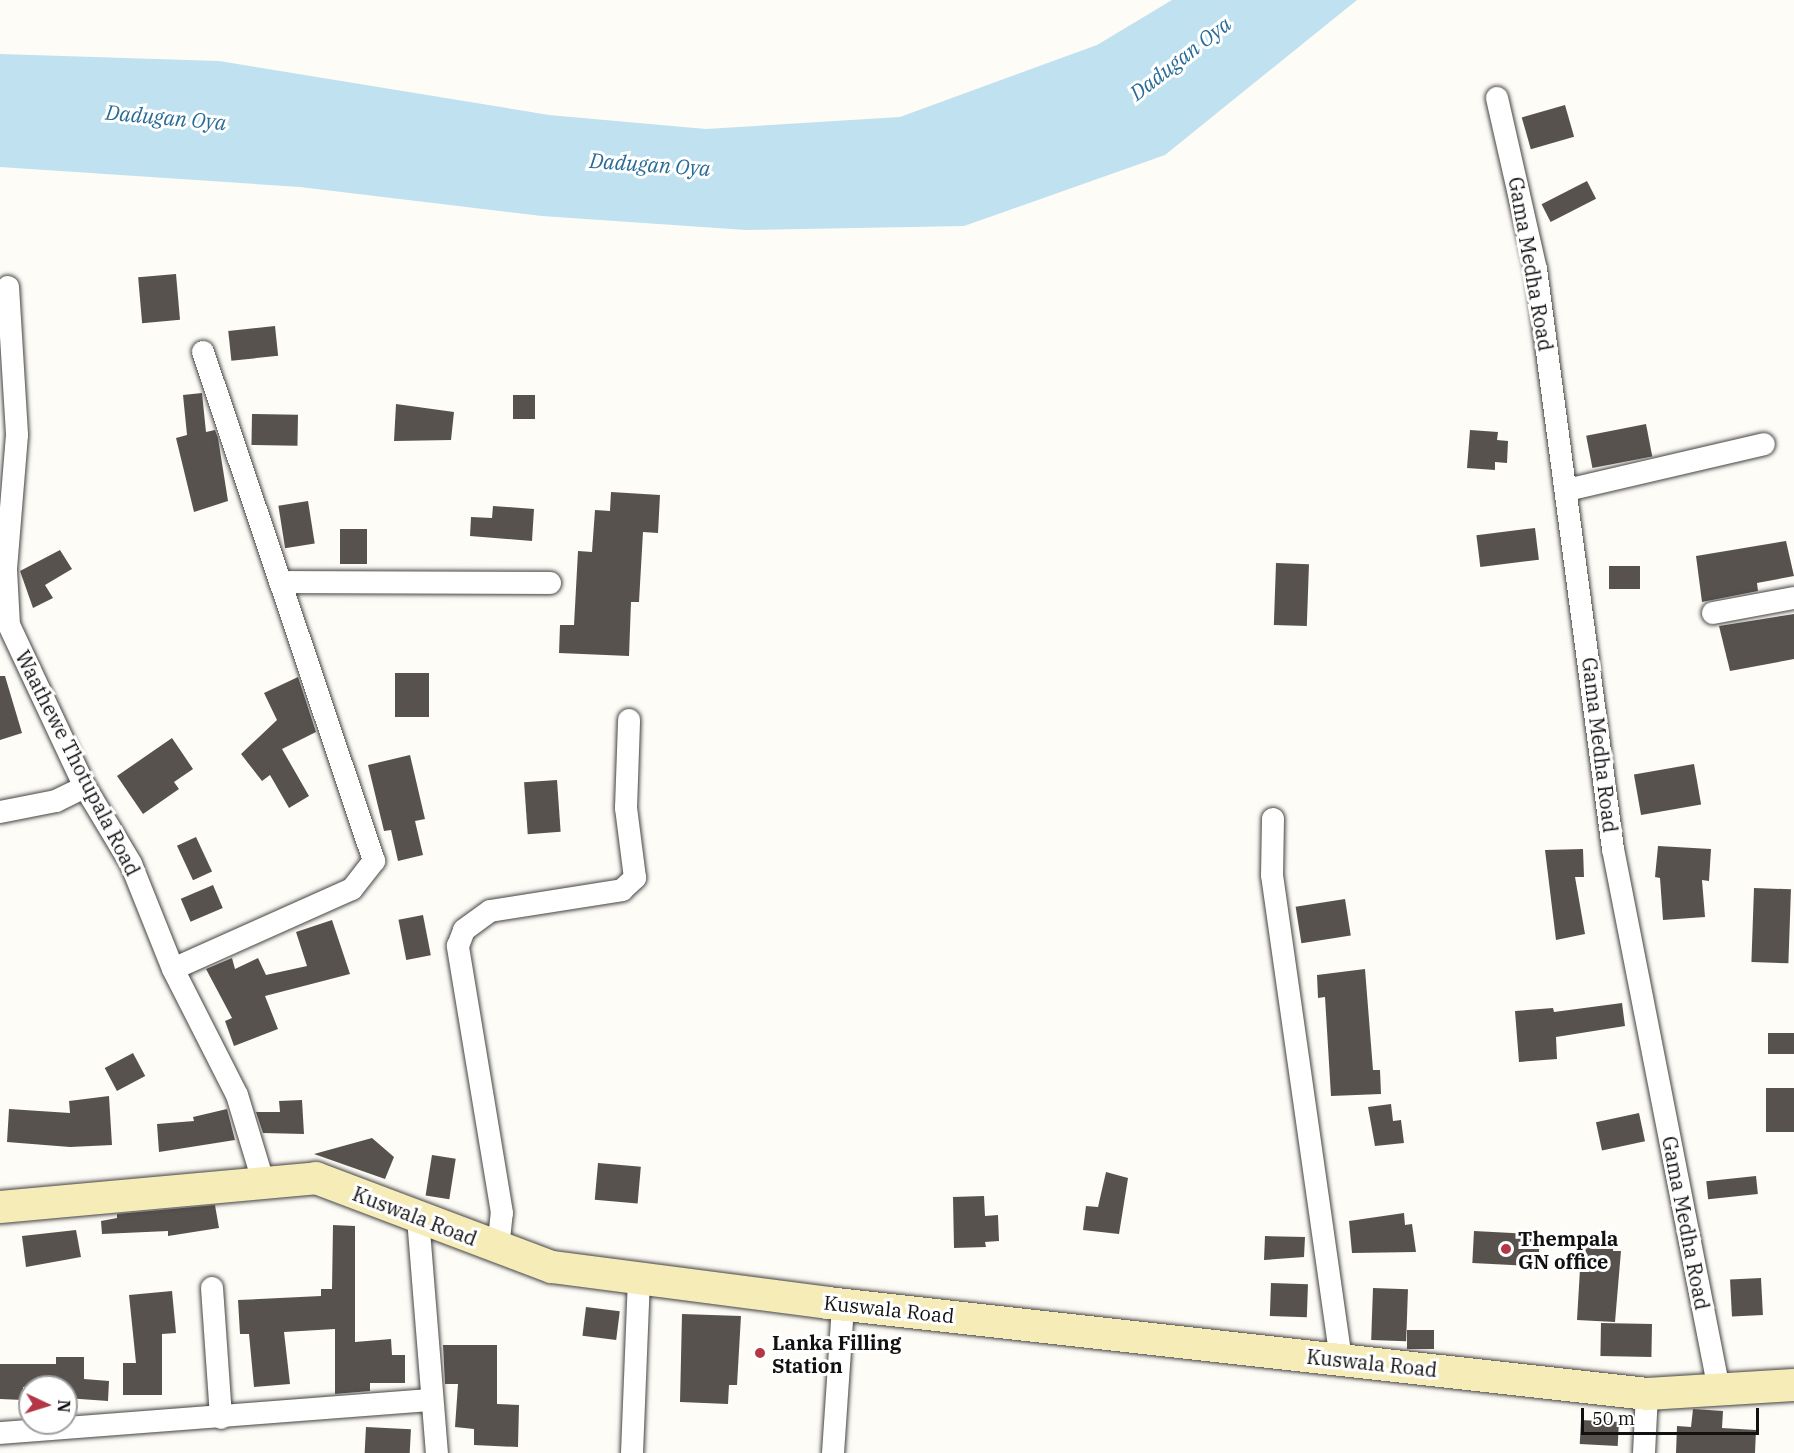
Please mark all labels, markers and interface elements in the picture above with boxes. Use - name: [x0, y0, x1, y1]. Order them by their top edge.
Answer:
- water label: Dadugan Oya: [1124, 11, 1236, 105]
- water label: Dadugan Oya: [104, 99, 228, 135]
- water label: Dadugan Oya: [589, 147, 711, 181]
- street label: Gama Medha Road: [1504, 175, 1558, 353]
- street label: Waathewe Thotupala Road: [11, 646, 145, 880]
- street label: Gama Medha Road: [1577, 656, 1623, 834]
- street label: Gama Medha Road: [1657, 1134, 1715, 1312]
- street label: Kuswala Road: [349, 1181, 481, 1251]
- place label: Thempala GN office: [1518, 1226, 1618, 1273]
- marker: Thempala GN office: [1499, 1242, 1513, 1256]
- street label: Kuswala Road: [822, 1290, 956, 1328]
- place label: Lanka Filling Station: [772, 1330, 901, 1377]
- street label: Kuswala Road: [1305, 1344, 1439, 1382]
- marker: Lanka Filling Station: [753, 1346, 767, 1360]
- north arrow: [18, 1375, 78, 1435]
- scale bar: [1584, 1396, 1762, 1434]
- text: N: [54, 1399, 74, 1413]
- text: 50 m: [1592, 1407, 1635, 1430]

